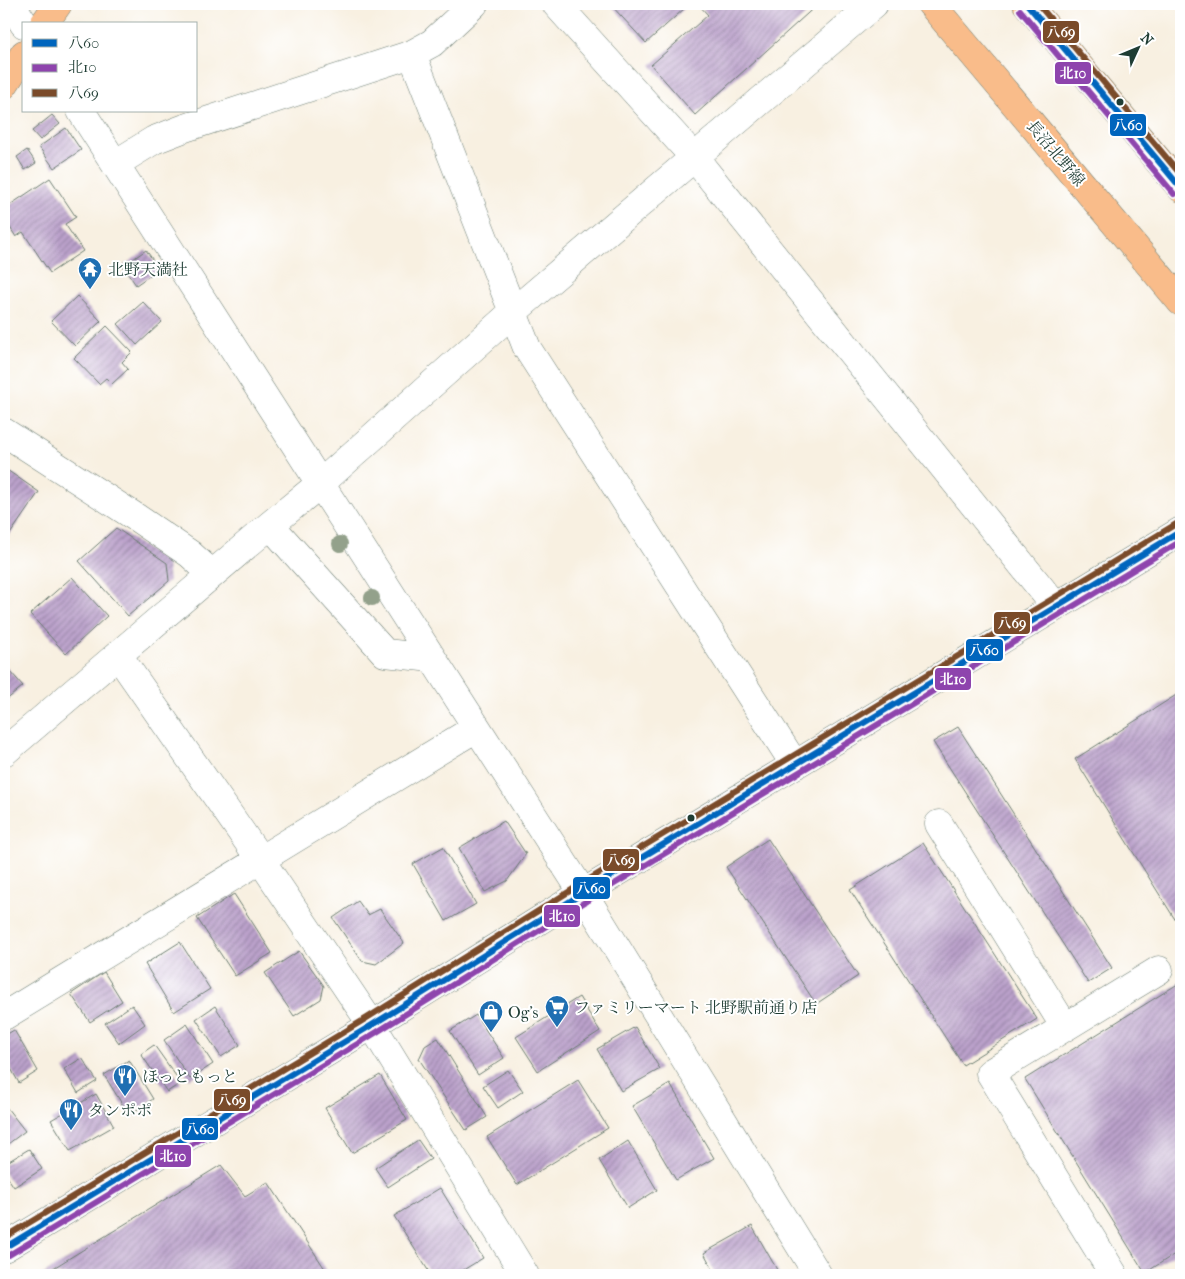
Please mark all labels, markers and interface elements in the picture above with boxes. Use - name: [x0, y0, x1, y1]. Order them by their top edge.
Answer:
- line badge: 八69: [1042, 20, 1080, 44]
- legend: [22, 22, 198, 112]
- north arrow: [1112, 22, 1162, 72]
- text: 八69: [1047, 24, 1075, 41]
- text: N: [1137, 30, 1157, 49]
- text: 八60: [68, 34, 99, 52]
- text: 北10: [68, 58, 97, 76]
- line badge: 北10: [1054, 61, 1092, 85]
- text: 北10: [1060, 65, 1087, 82]
- text: 八69: [68, 84, 99, 102]
- unlabelled marker: [1115, 97, 1125, 107]
- line badge: 八60: [1109, 113, 1147, 137]
- street label: 長沼北野線: [1023, 116, 1089, 190]
- text: 八60: [1113, 117, 1143, 134]
- temple icon: 北野天満社: [77, 256, 103, 290]
- place label: 北野天満社: [108, 260, 188, 279]
- line badge: 八69: [993, 611, 1031, 635]
- text: 八69: [998, 615, 1026, 632]
- line badge: 八60: [965, 638, 1004, 662]
- text: 八60: [969, 642, 999, 659]
- line badge: 北10: [934, 667, 972, 691]
- text: 北10: [940, 671, 967, 688]
- unlabelled marker: [686, 813, 696, 823]
- line badge: 八69: [602, 848, 640, 872]
- text: 八69: [607, 852, 635, 869]
- line badge: 八60: [572, 876, 611, 900]
- text: 八60: [576, 880, 606, 897]
- line badge: 北10: [543, 904, 581, 928]
- text: 北10: [549, 908, 576, 925]
- supermarket icon: ファミリーマート 北野駅前通り店: [544, 994, 570, 1028]
- place label: ファミリーマート 北野駅前通り店: [574, 998, 817, 1017]
- shop icon: Og's: [478, 999, 504, 1033]
- place label: Og's: [508, 1003, 539, 1022]
- restaurant icon: ほっともっと: [112, 1063, 138, 1097]
- place label: ほっともっと: [142, 1067, 238, 1086]
- line badge: 八69: [213, 1088, 251, 1112]
- text: 八69: [218, 1092, 246, 1109]
- restaurant icon: タンポポ: [58, 1097, 84, 1131]
- place label: タンポポ: [88, 1101, 152, 1120]
- line badge: 八60: [181, 1117, 219, 1141]
- text: 八60: [185, 1121, 215, 1138]
- line badge: 北10: [154, 1144, 192, 1168]
- text: 北10: [160, 1148, 187, 1165]

